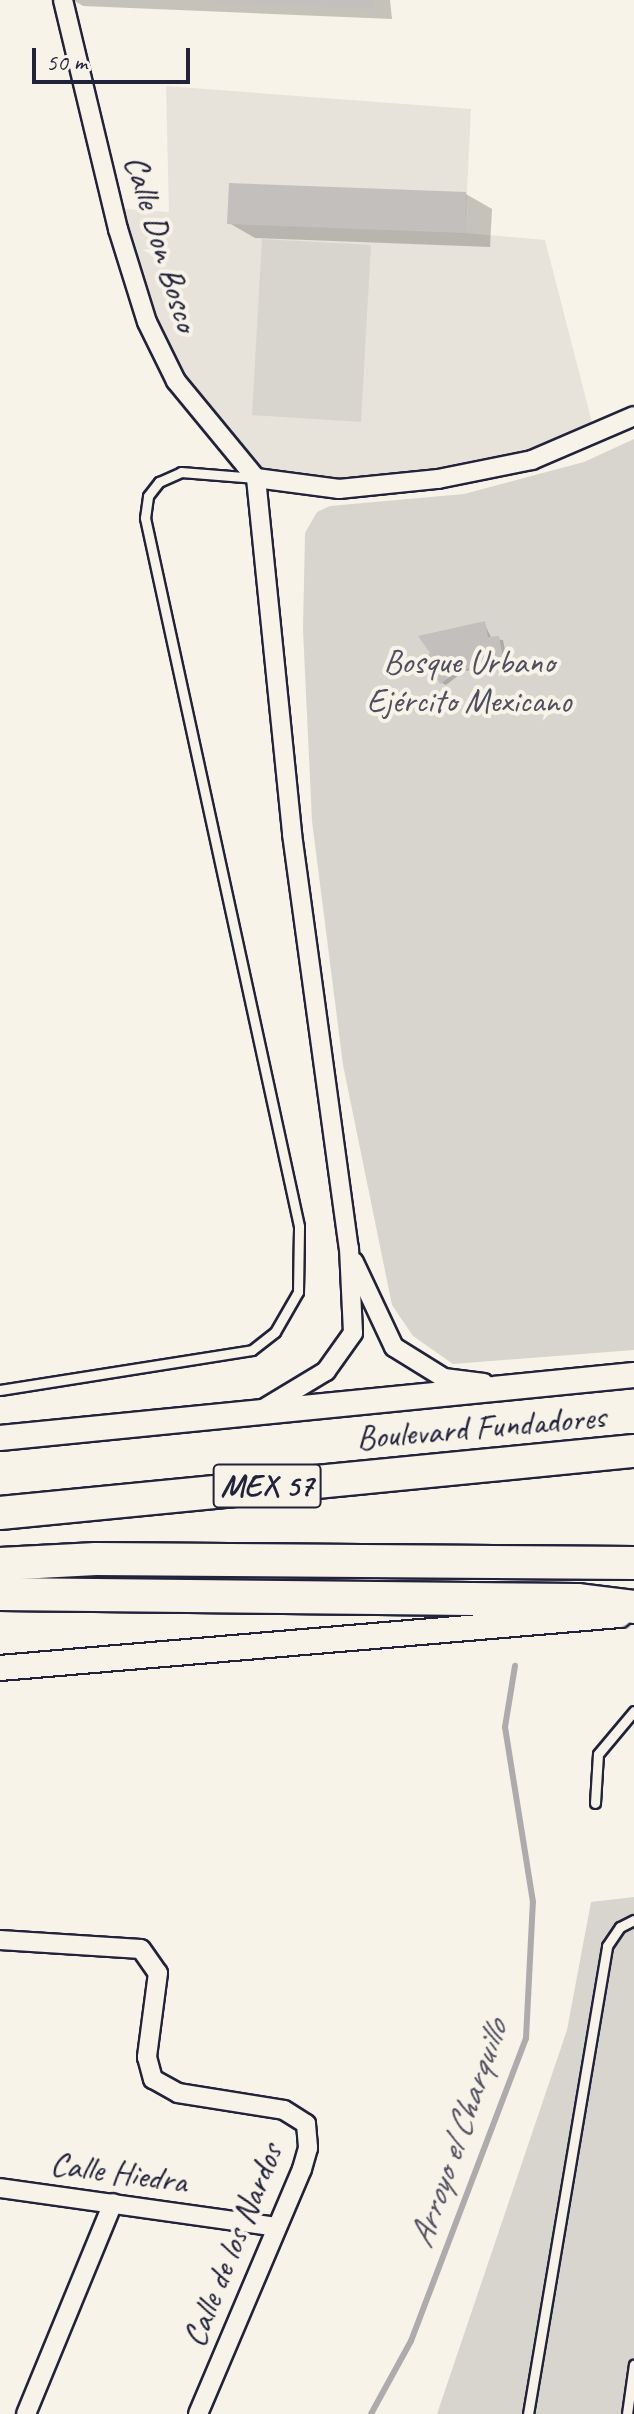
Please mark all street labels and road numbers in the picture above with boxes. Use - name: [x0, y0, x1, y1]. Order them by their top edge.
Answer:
- street label: Calle Don Bosco: [116, 150, 208, 336]
- street label: Boulevard Fundadores: [355, 1396, 607, 1458]
- road number: MEX 57: [211, 1458, 323, 1514]
- street label: Calle de los Nardos: [173, 2137, 291, 2353]
- street label: Calle Hiedra: [48, 2142, 190, 2202]

